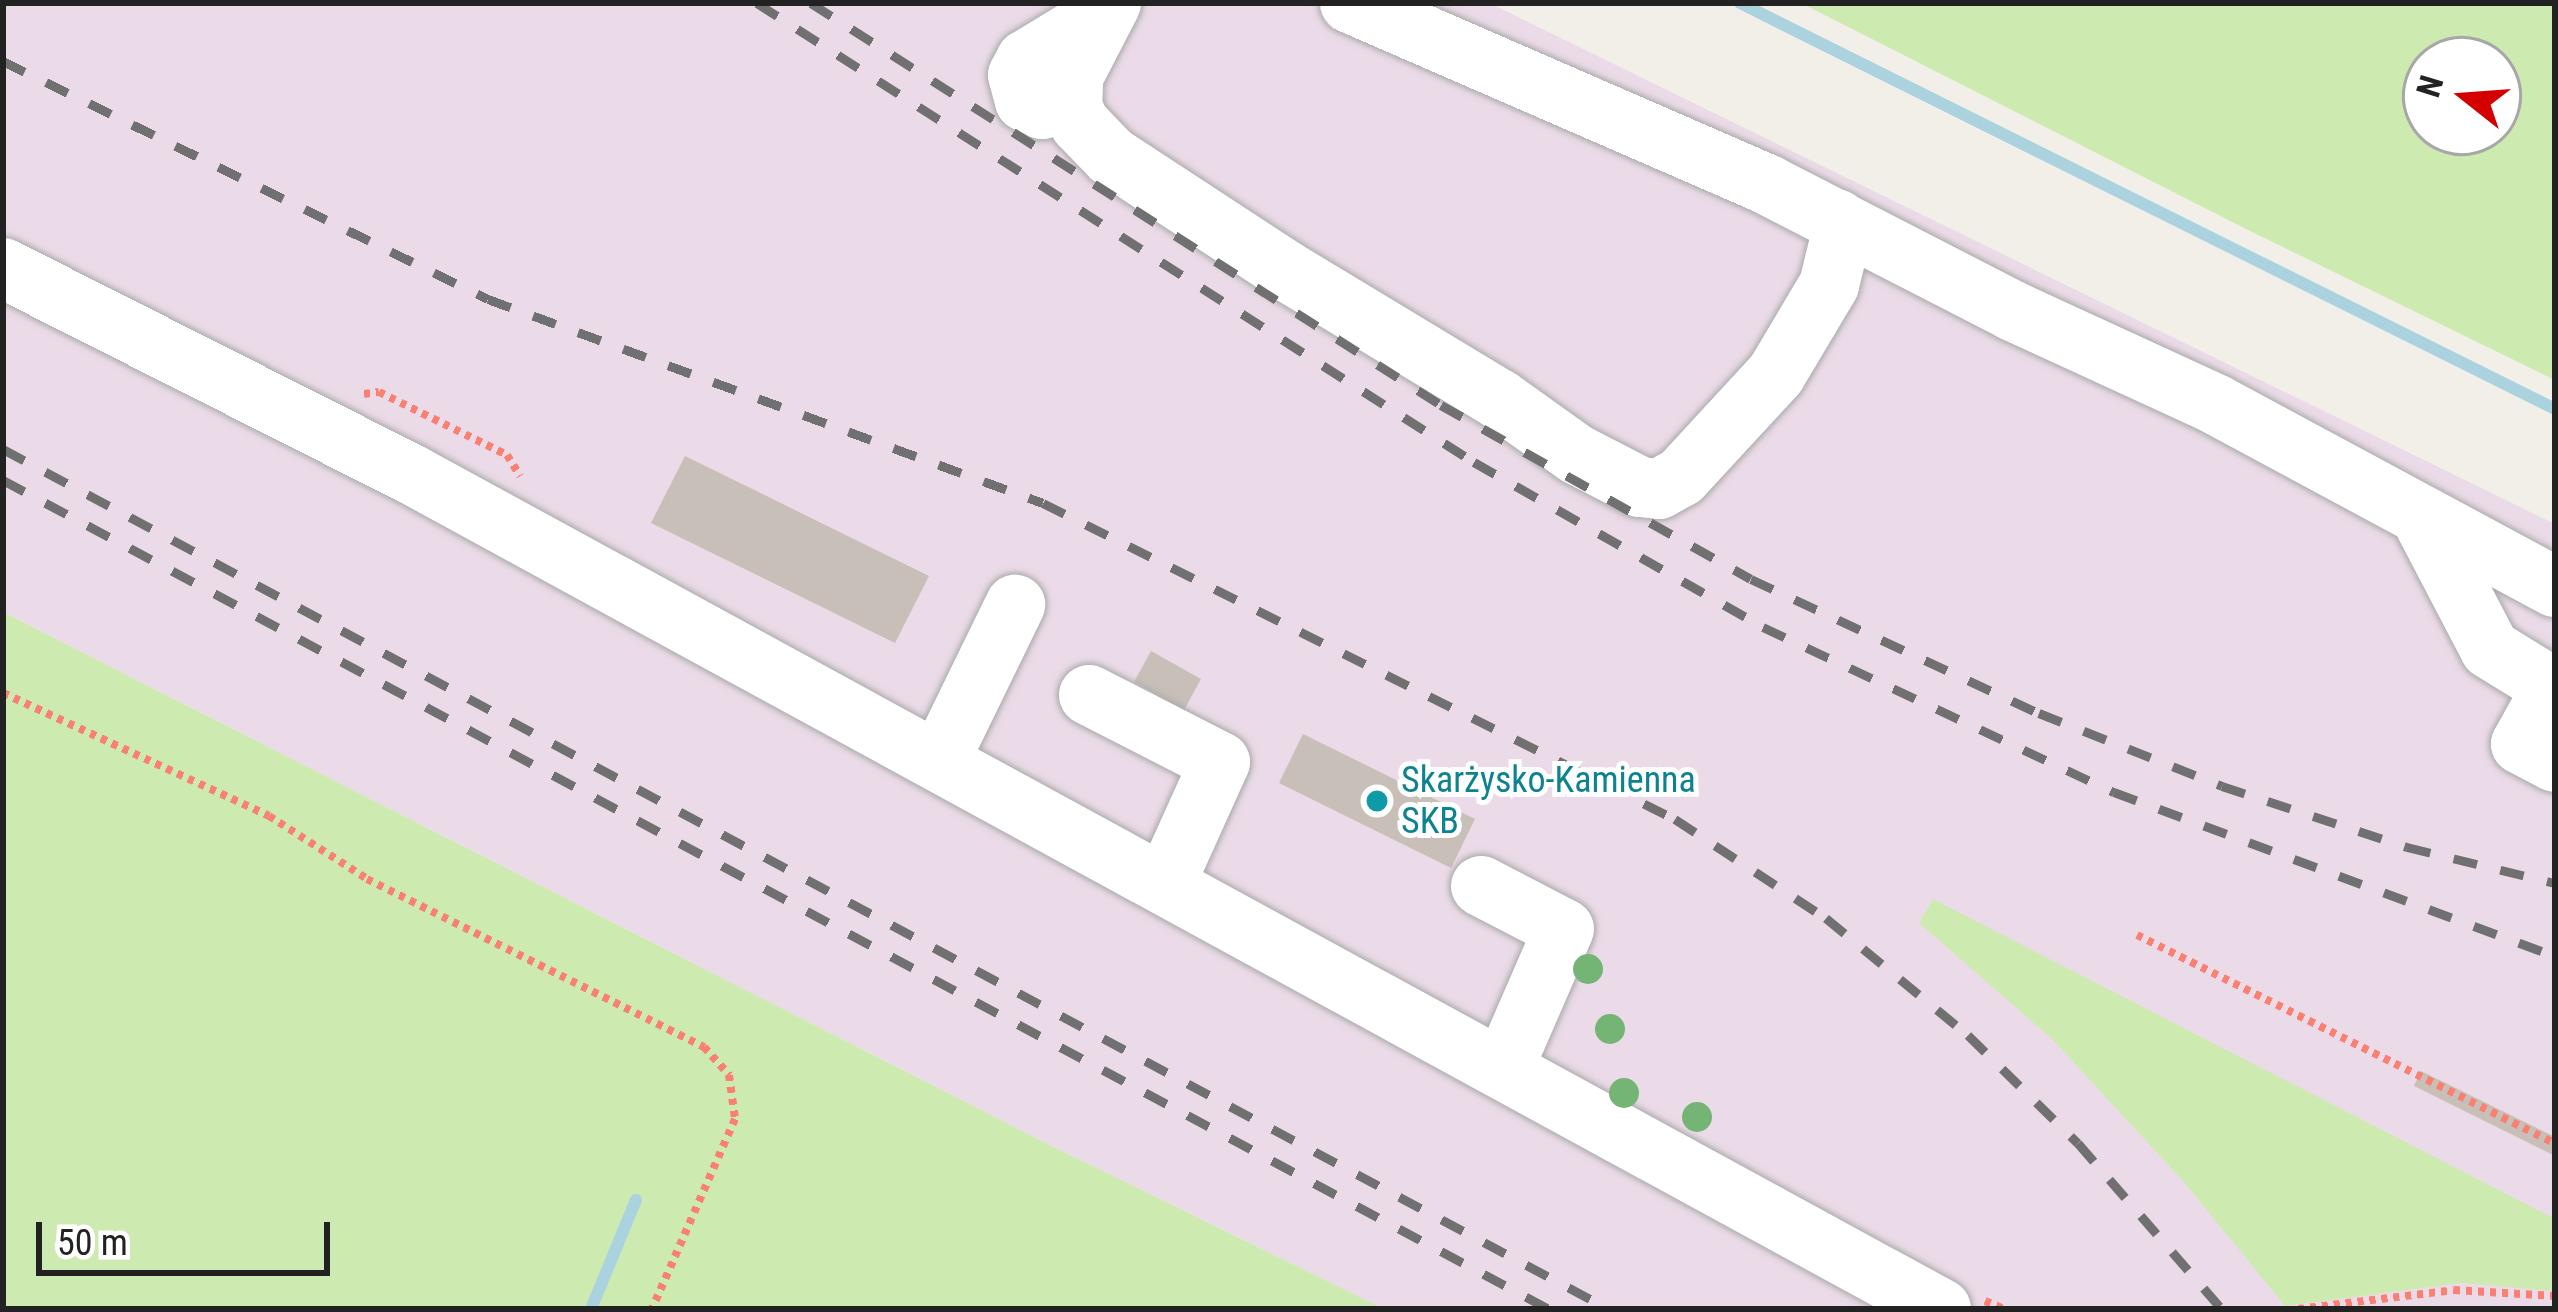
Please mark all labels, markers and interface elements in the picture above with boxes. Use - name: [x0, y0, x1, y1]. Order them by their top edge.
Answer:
- north arrow: [2402, 36, 2522, 156]
- text: N: [2408, 71, 2452, 102]
- place label: Skarżysko-Kamienna SKB: [1401, 758, 1696, 843]
- marker: Skarżysko-Kamienna SKB: [1364, 788, 1390, 814]
- scale bar: [42, 1198, 336, 1272]
- text: 50 m: [57, 1222, 128, 1264]

